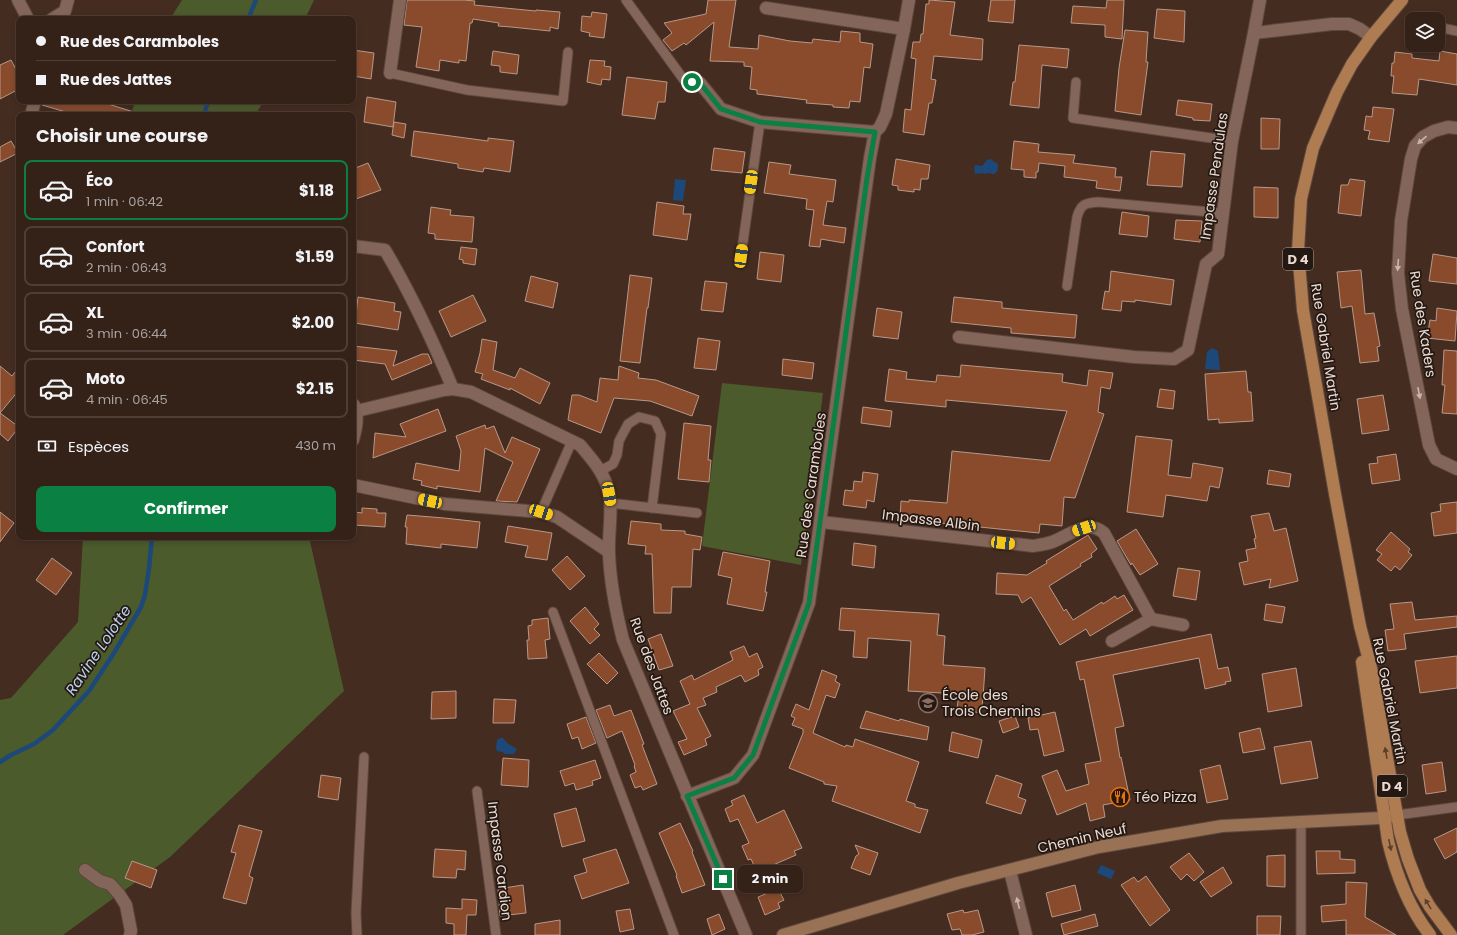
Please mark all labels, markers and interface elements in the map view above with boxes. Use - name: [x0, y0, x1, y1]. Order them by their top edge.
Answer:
- map controls: [1405, 12, 1445, 52]
- button: layers: [1405, 12, 1445, 52]
- text: Rue des Caramboles: [60, 31, 219, 52]
- text: Rue des Jattes: [60, 69, 172, 90]
- route start: [683, 73, 701, 91]
- street label: Impasse Pendulas: [1195, 111, 1233, 241]
- text: Choisir une course: [36, 123, 208, 148]
- one-way arrow: [1416, 135, 1427, 144]
- car: [743, 169, 759, 195]
- text: Éco: [86, 170, 113, 191]
- icon: car: [38, 172, 74, 208]
- text: $1.18: [299, 180, 334, 201]
- text: 1 min · 06:42: [86, 192, 163, 211]
- text: Confort: [86, 236, 145, 257]
- icon: car: [38, 238, 74, 274]
- car: [733, 243, 749, 269]
- text: $1.59: [295, 246, 334, 267]
- road number: D 4: [1283, 248, 1313, 270]
- text: 2 min · 06:43: [86, 258, 167, 277]
- one-way arrow: [1395, 259, 1402, 271]
- street label: Rue des Kaders: [1405, 269, 1441, 379]
- street label: Rue Gabriel Martin: [1306, 282, 1346, 412]
- text: XL: [86, 302, 104, 323]
- icon: car: [38, 304, 74, 340]
- text: $2.00: [292, 312, 334, 333]
- text: 3 min · 06:44: [86, 324, 167, 343]
- text: Moto: [86, 368, 125, 389]
- icon: car: [38, 370, 74, 406]
- text: $2.15: [296, 378, 334, 399]
- one-way arrow: [1416, 387, 1422, 400]
- text: 4 min · 06:45: [86, 390, 168, 409]
- street label: Rue des Caramboles: [791, 411, 831, 559]
- icon: cash: [36, 435, 58, 457]
- text: Espèces: [68, 436, 129, 457]
- text: 430 m: [295, 436, 336, 455]
- car: [601, 481, 617, 507]
- button: Confirmer: [36, 486, 336, 532]
- car: [417, 493, 443, 509]
- car: [528, 503, 554, 521]
- street label: Impasse Albin: [881, 504, 981, 536]
- car: [1071, 518, 1097, 538]
- car: [990, 536, 1016, 550]
- water label: Ravine Lolotte: [60, 601, 136, 699]
- street label: Rue des Jattes: [625, 615, 679, 717]
- street label: Rue Gabriel Martin: [1368, 636, 1412, 766]
- place label: École des Trois Chemins: [942, 685, 1041, 721]
- school or university icon: École des Trois Chemins: [917, 692, 939, 714]
- one-way arrow: [1383, 747, 1389, 759]
- road number: D 4: [1377, 775, 1407, 797]
- restaurant icon: Téo Pizza: [1109, 786, 1131, 808]
- place label: Téo Pizza: [1134, 787, 1197, 807]
- street label: Impasse Cardion: [483, 800, 517, 922]
- street label: Chemin Neuf: [1035, 818, 1129, 858]
- one-way arrow: [1387, 839, 1393, 851]
- callout: 2 min: [737, 865, 803, 893]
- text: 2 min: [752, 869, 788, 888]
- route end: [714, 870, 732, 888]
- one-way arrow: [1015, 897, 1021, 909]
- one-way arrow: [1425, 898, 1432, 910]

